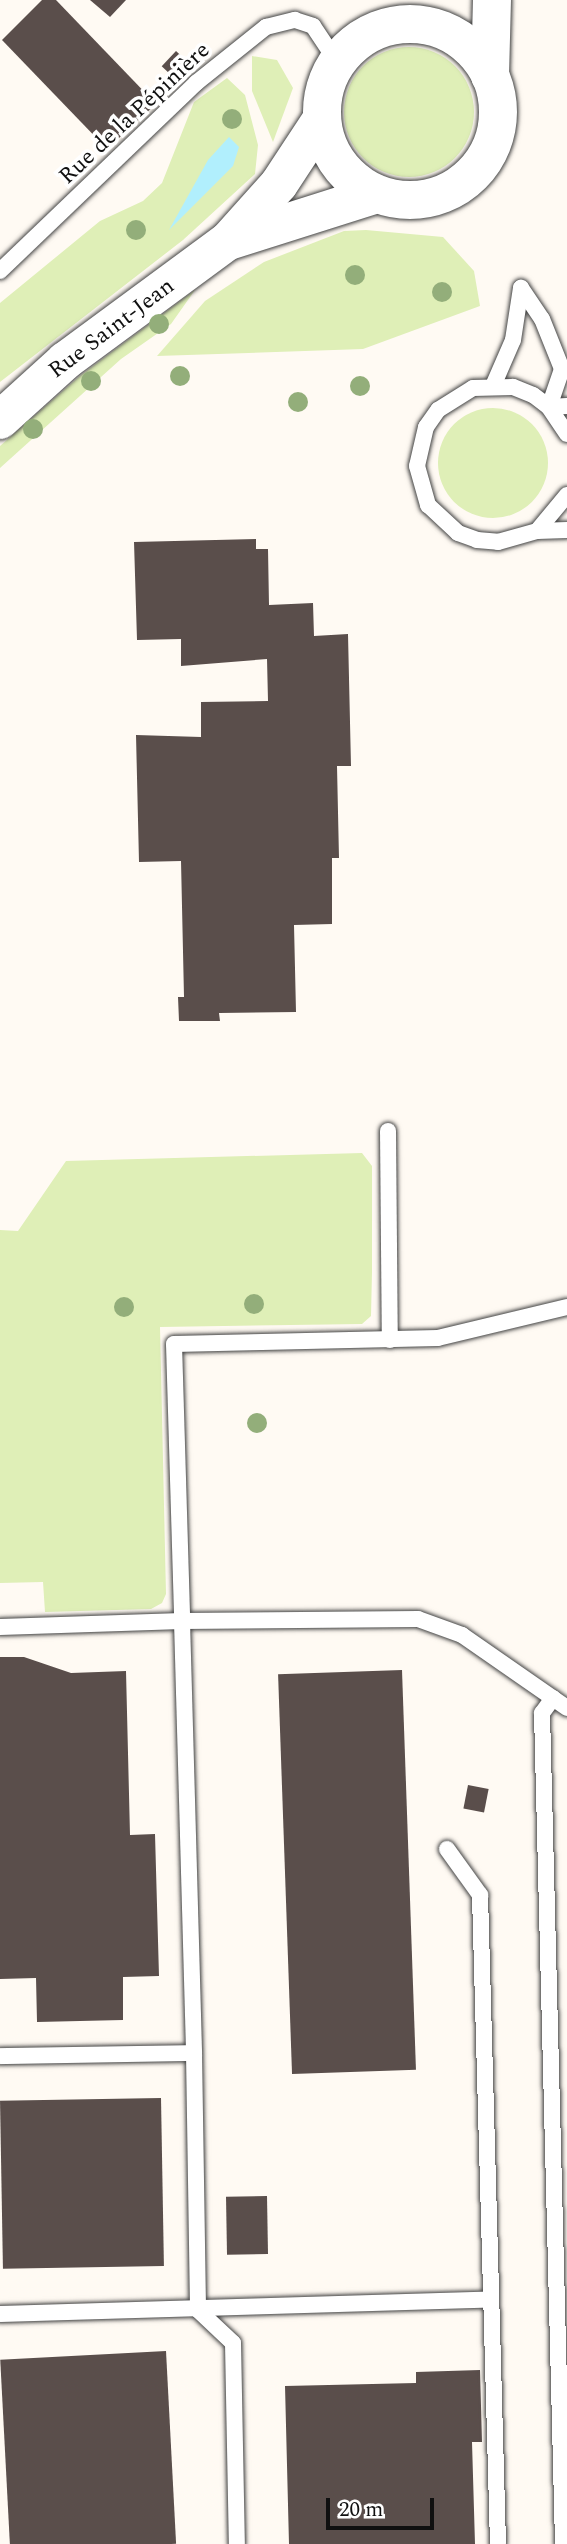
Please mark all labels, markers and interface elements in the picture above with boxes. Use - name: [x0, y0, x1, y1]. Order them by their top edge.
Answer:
- street label: Rue de la Pépinière: [54, 37, 216, 191]
- street label: Rue Saint-Jean: [44, 273, 180, 385]
- scale bar: [329, 2484, 438, 2528]
- text: 20 m: [339, 2494, 383, 2526]

